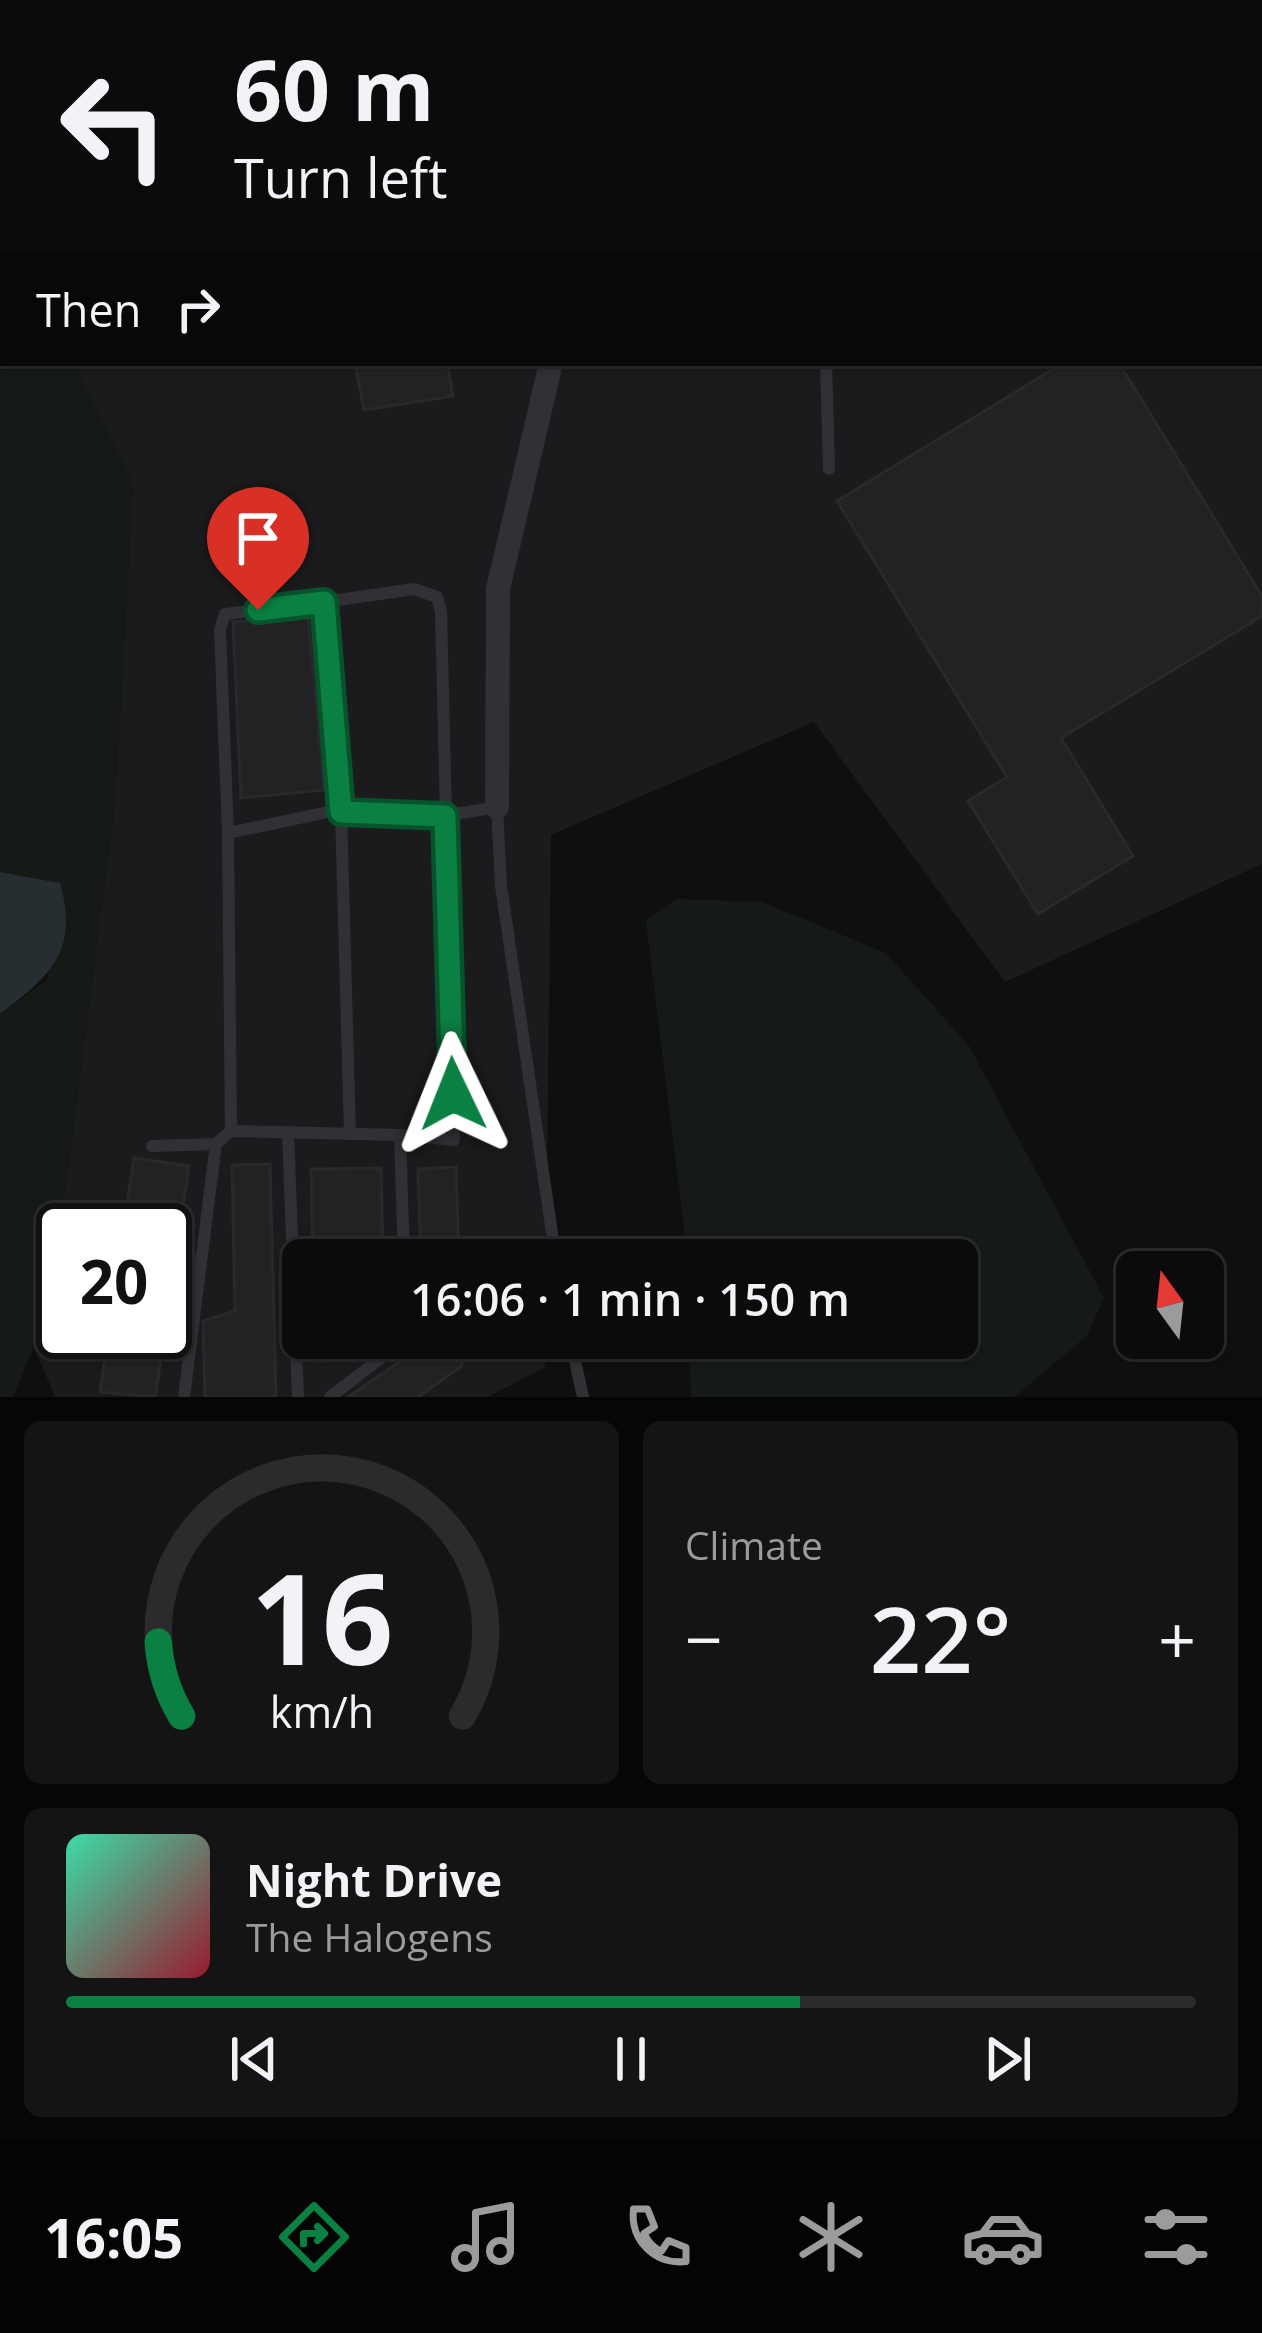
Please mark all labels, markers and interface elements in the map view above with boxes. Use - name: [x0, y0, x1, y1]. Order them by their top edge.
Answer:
- text: 60 m: [234, 31, 434, 146]
- icon: left: [36, 48, 192, 204]
- text: Turn left: [234, 140, 447, 214]
- icon: right: [165, 276, 231, 342]
- text: Then: [36, 279, 141, 340]
- pin: [207, 487, 309, 610]
- icon: arrive: [225, 505, 291, 571]
- position arrow: [390, 1031, 516, 1157]
- speed limit sign: 20: [36, 1203, 192, 1359]
- north arrow: [1116, 1251, 1224, 1359]
- map controls: [1116, 1251, 1224, 1359]
- text: 16:06 · 1 min · 150 m: [410, 1268, 850, 1329]
- text: Climate: [685, 1518, 823, 1571]
- text: 16: [250, 1532, 393, 1702]
- text: 22°: [870, 1577, 1011, 1699]
- text: −: [685, 1593, 723, 1683]
- text: +: [1158, 1593, 1196, 1683]
- text: km/h: [269, 1681, 374, 1740]
- text: Night Drive: [246, 1849, 502, 1910]
- text: The Halogens: [246, 1910, 493, 1963]
- icon: previous: [221, 2026, 287, 2092]
- icon: pause: [598, 2026, 664, 2092]
- icon: next: [975, 2026, 1041, 2092]
- icon: directions: [272, 2195, 356, 2279]
- icon: music: [444, 2195, 528, 2279]
- icon: phone: [616, 2195, 700, 2279]
- icon: climate: [789, 2195, 873, 2279]
- icon: car: [961, 2195, 1045, 2279]
- icon: filters: [1134, 2195, 1218, 2279]
- text: 16:05: [44, 2200, 183, 2274]

